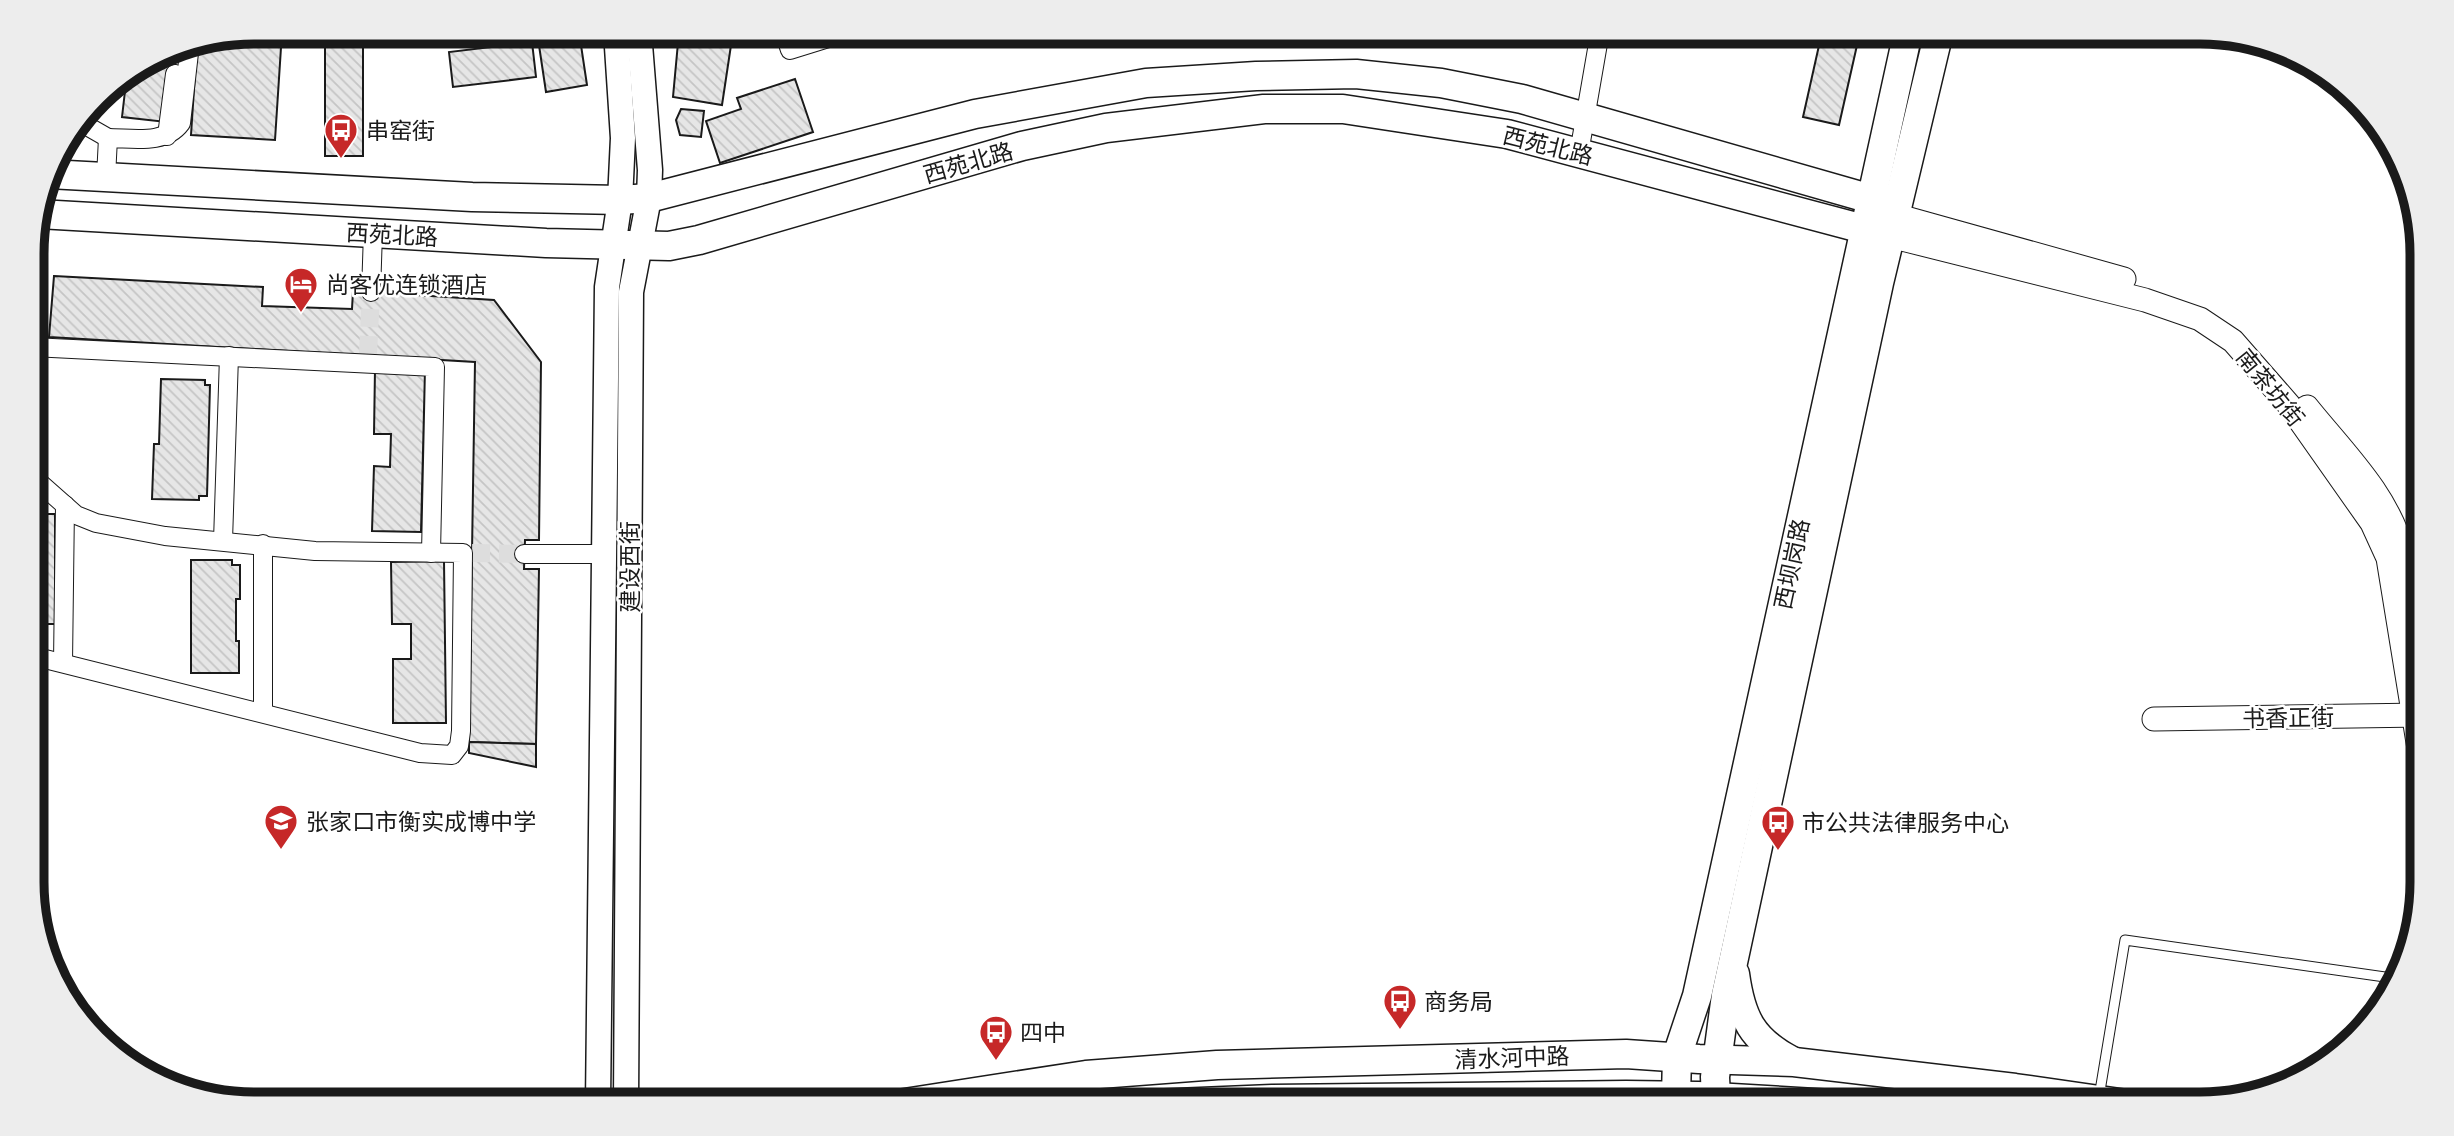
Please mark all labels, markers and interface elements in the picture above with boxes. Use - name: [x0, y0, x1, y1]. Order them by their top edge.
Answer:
- bus stop icon: 串窑街: [322, 111, 360, 160]
- place label: 串窑街: [366, 116, 435, 144]
- street label: 西苑北路: [1500, 120, 1596, 170]
- street label: 西苑北路: [920, 136, 1016, 188]
- street label: 西苑北路: [345, 218, 439, 250]
- hotel icon: 尚客优连锁酒店: [282, 265, 320, 314]
- place label: 尚客优连锁酒店: [326, 270, 487, 298]
- street label: 南茶坊街: [2231, 342, 2311, 432]
- street label: 西坝岗路: [1768, 516, 1814, 612]
- street label: 建设西街: [615, 521, 643, 613]
- street label: 书香正街: [2242, 702, 2334, 732]
- school or university icon: 张家口市衡实成博中学: [262, 802, 300, 851]
- bus stop icon: 市公共法律服务中心: [1759, 803, 1797, 852]
- place label: 张家口市衡实成博中学: [306, 807, 536, 835]
- place label: 市公共法律服务中心: [1802, 808, 2009, 836]
- bus stop icon: 商务局: [1381, 982, 1419, 1031]
- place label: 商务局: [1424, 987, 1493, 1015]
- bus stop icon: 四中: [977, 1013, 1015, 1062]
- place label: 四中: [1020, 1018, 1066, 1046]
- street label: 清水河中路: [1454, 1041, 1570, 1073]

